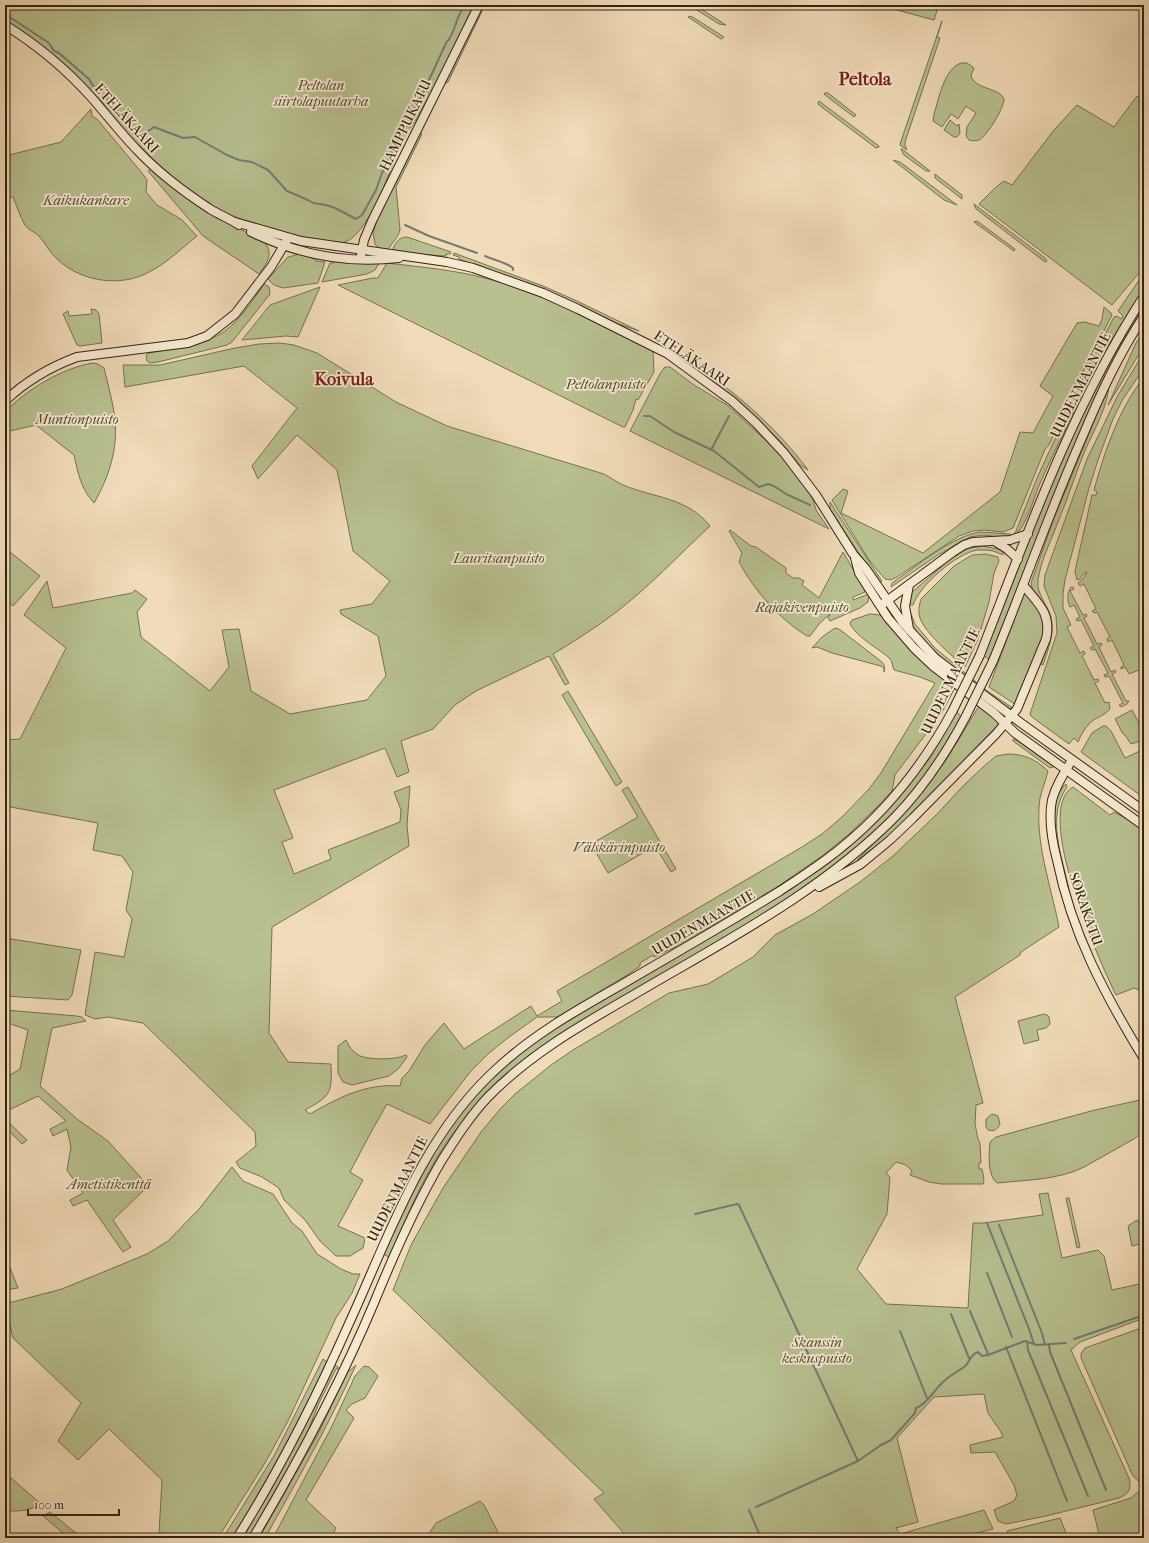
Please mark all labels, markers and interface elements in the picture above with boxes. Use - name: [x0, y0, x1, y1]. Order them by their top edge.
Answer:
- district label: Peltola: [839, 69, 892, 90]
- street label: HAMPPUKATU: [376, 76, 435, 174]
- park label: Peltolan siirtolapuutarha: [273, 77, 368, 110]
- street label: ETELÄKAARI: [91, 80, 163, 157]
- park label: Kaikukankare: [42, 192, 129, 209]
- street label: ETELÄKAARI: [650, 327, 733, 390]
- street label: UUDENMAANTIE: [1046, 329, 1115, 441]
- district label: Koivula: [314, 369, 374, 390]
- park label: Peltolanpuisto: [565, 376, 646, 393]
- park label: Muntionpuisto: [34, 411, 119, 428]
- park label: Lauritsanpuisto: [452, 550, 545, 567]
- park label: Rajakivenpuisto: [754, 599, 849, 616]
- street label: UUDENMAANTIE: [917, 625, 984, 737]
- park label: Välskärinpuisto: [573, 839, 665, 856]
- street label: SORAKATU: [1065, 870, 1106, 948]
- street label: UUDENMAANTIE: [649, 886, 758, 959]
- street label: UUDENMAANTIE: [363, 1133, 432, 1245]
- park label: Ametistikenttä: [65, 1176, 152, 1193]
- park label: Skanssin keskuspuisto: [781, 1334, 852, 1367]
- scale bar: [28, 1491, 119, 1517]
- text: 100 m: [34, 1498, 64, 1512]

